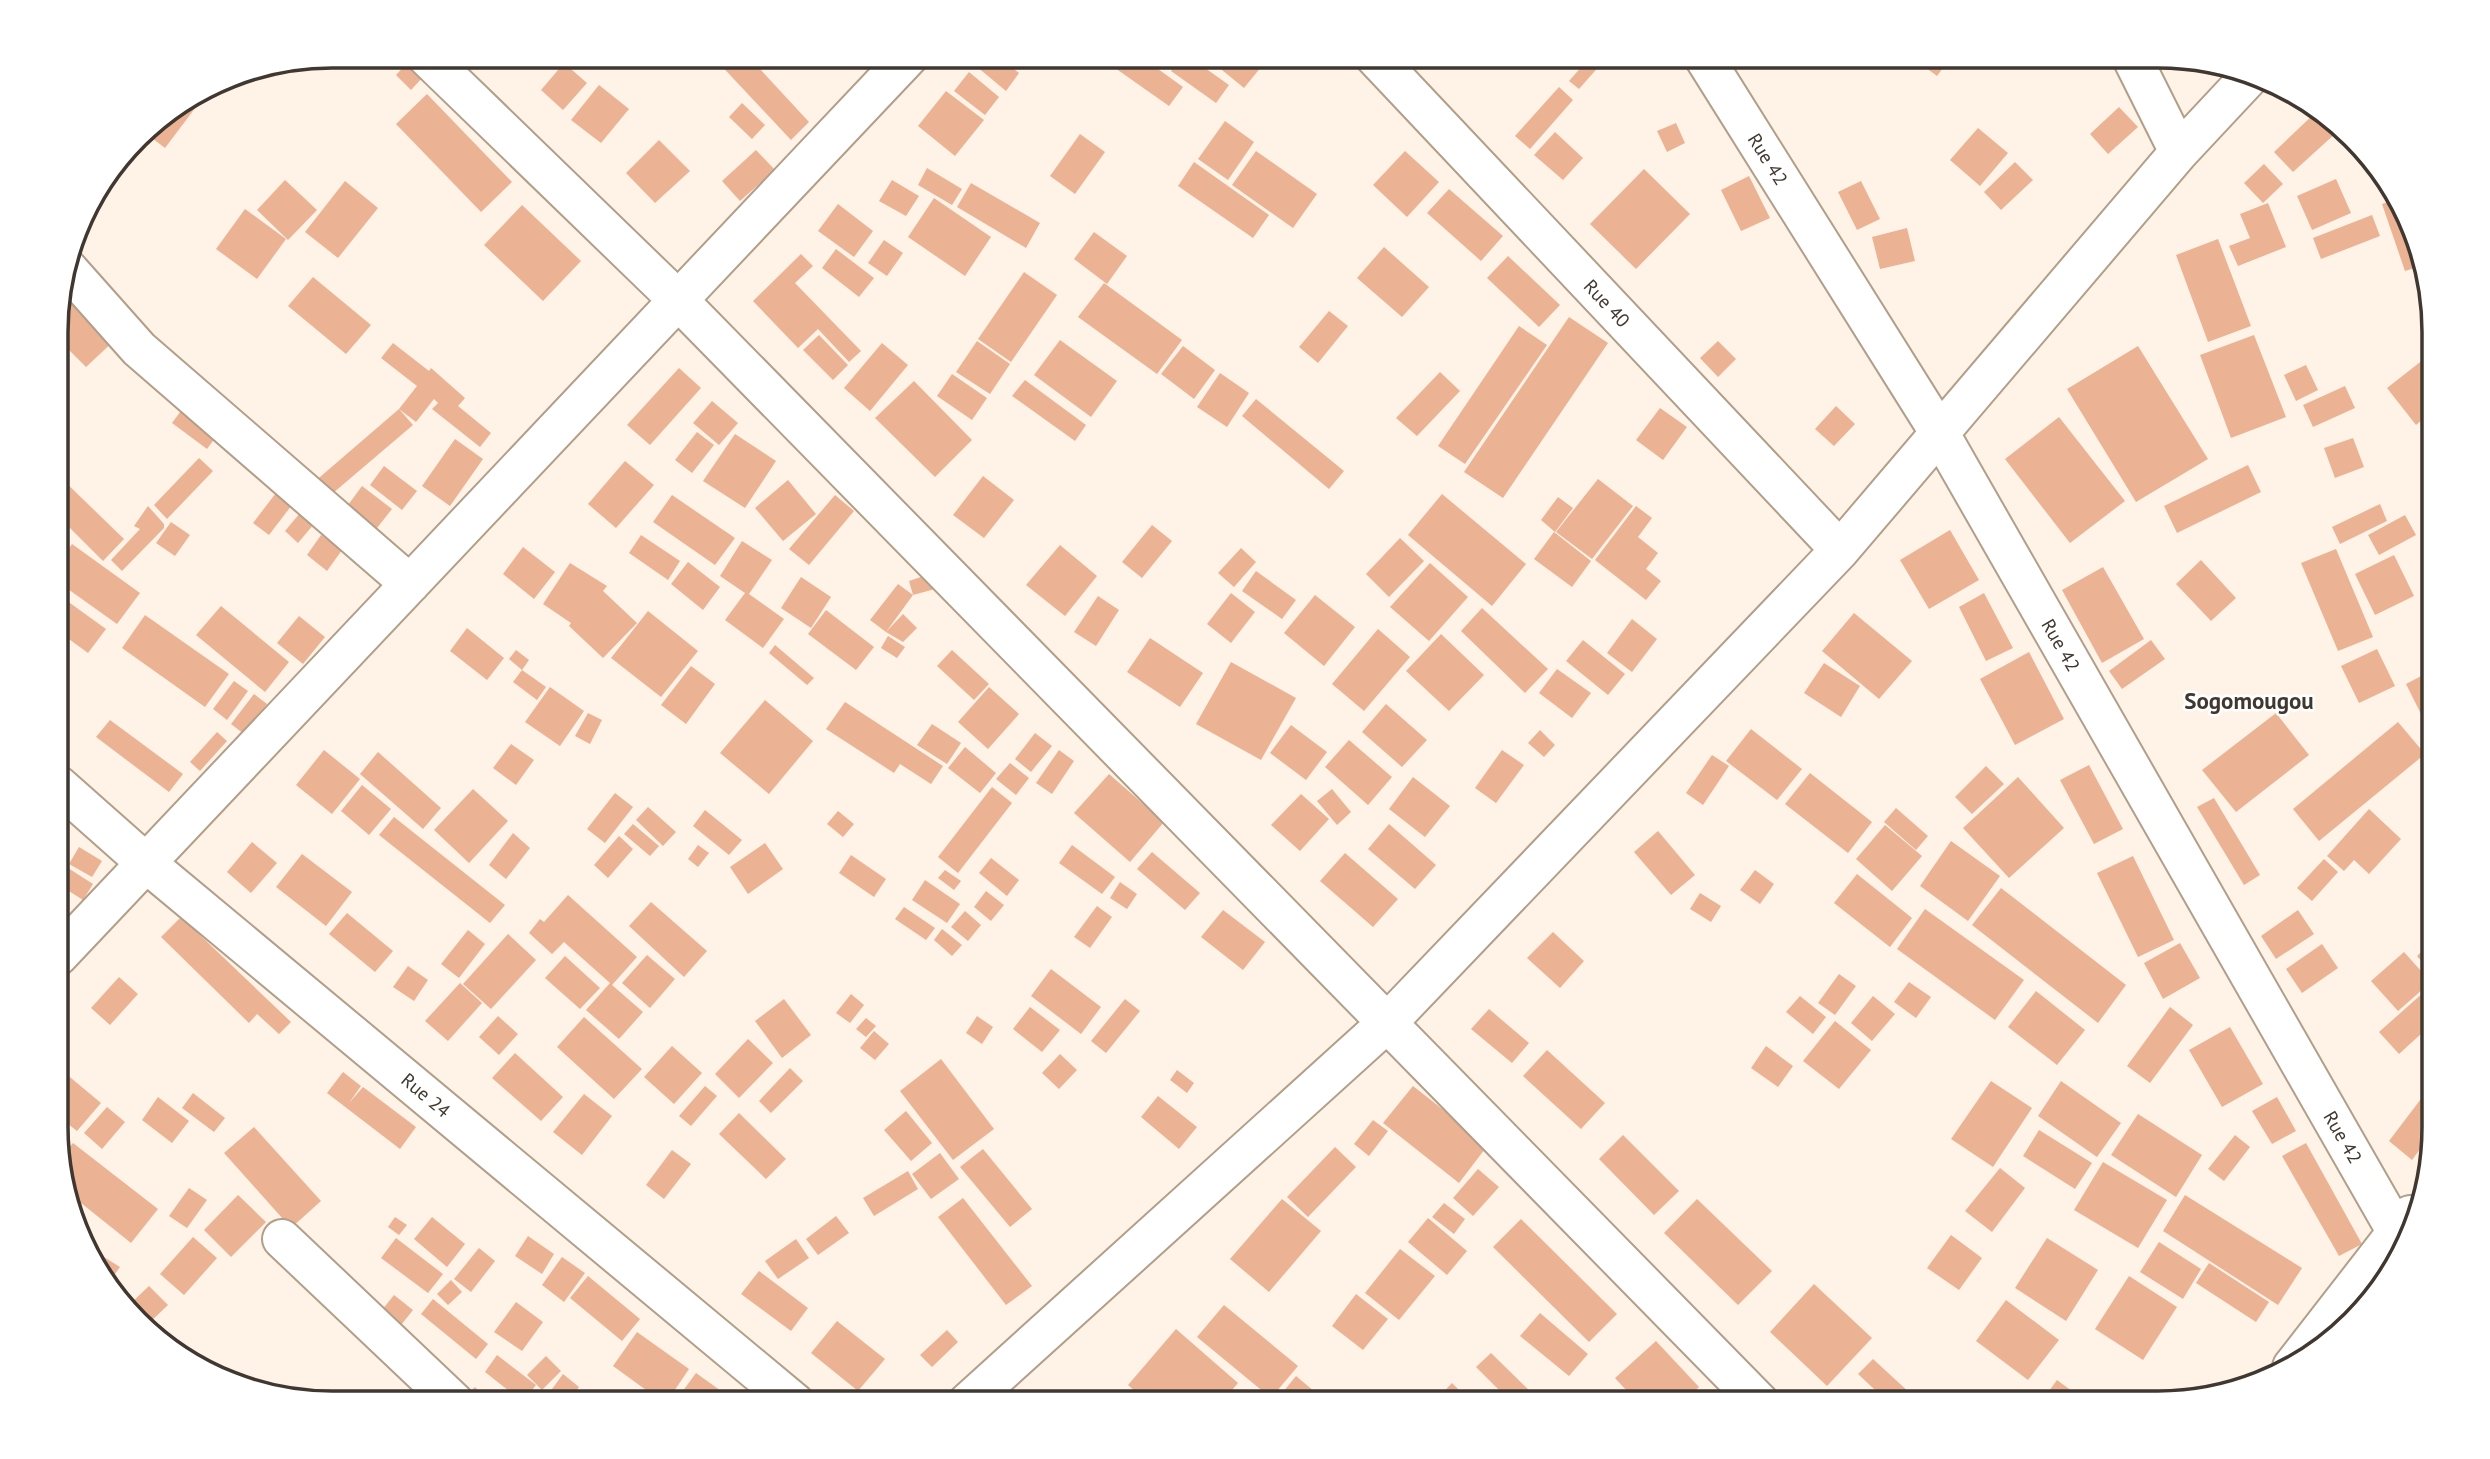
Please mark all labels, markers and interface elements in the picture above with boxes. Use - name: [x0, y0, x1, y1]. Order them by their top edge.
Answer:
- street label: Rue 42: [1743, 129, 1793, 189]
- street label: Rue 40: [1579, 274, 1635, 332]
- street label: Rue 42: [2036, 614, 2086, 676]
- district label: Sogomougou: [2184, 686, 2314, 715]
- street label: Rue 24: [397, 1068, 455, 1122]
- street label: Rue 42: [2318, 1106, 2368, 1168]

